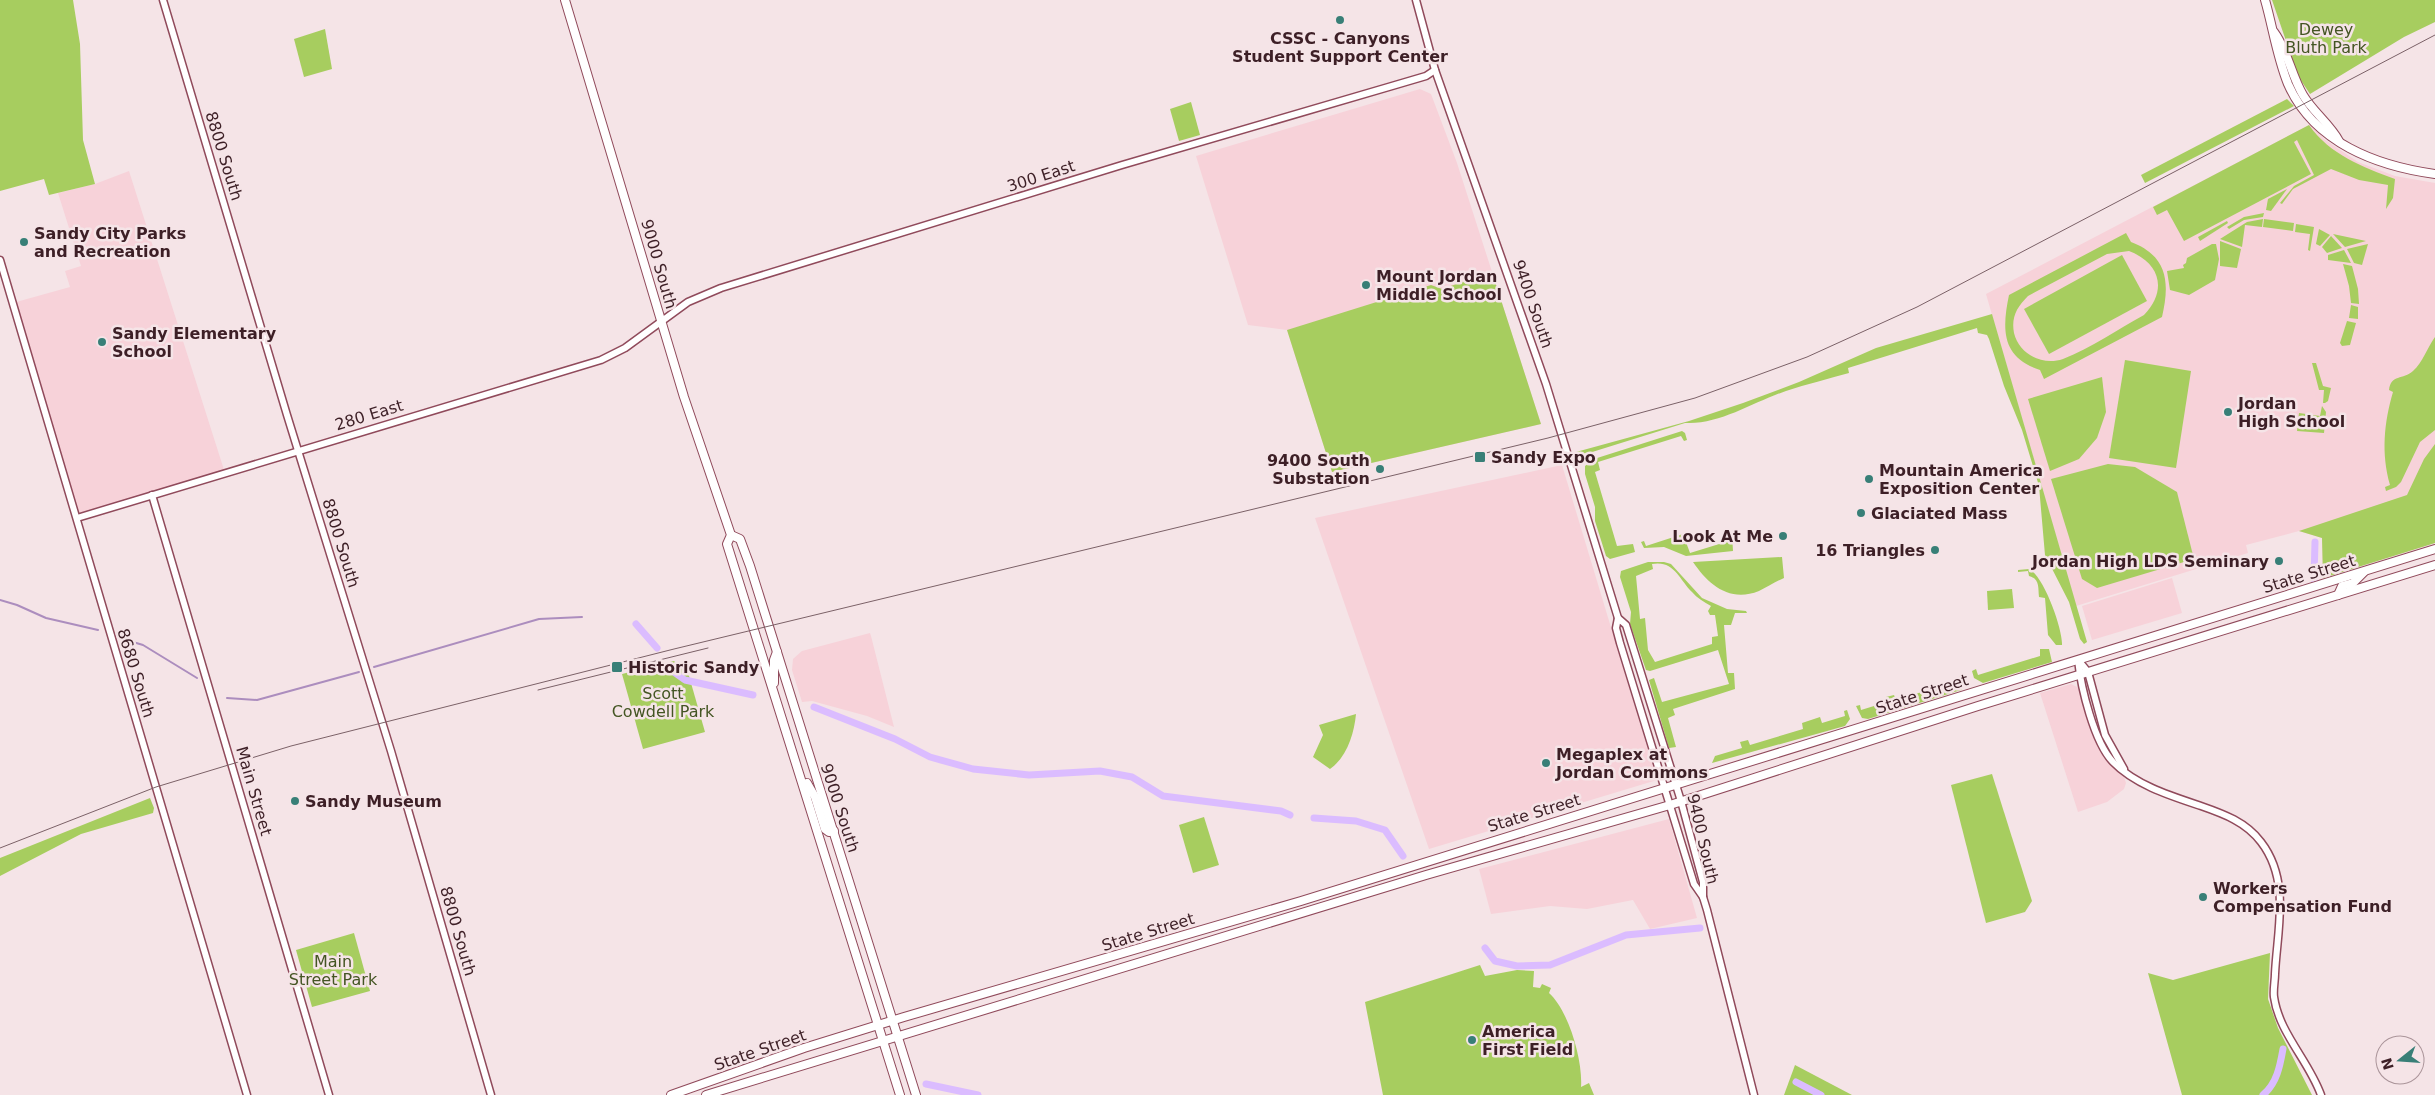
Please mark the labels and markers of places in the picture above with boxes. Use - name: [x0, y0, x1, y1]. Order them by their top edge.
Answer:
- marker: CSSC - Canyons Student Support Center: [1334, 14, 1346, 26]
- place label: CSSC - Canyons Student Support Center: [1232, 29, 1448, 66]
- place label: Sandy City Parks and Recreation: [34, 224, 186, 261]
- marker: Sandy City Parks and Recreation: [18, 236, 30, 248]
- place label: Mount Jordan Middle School: [1376, 267, 1502, 304]
- marker: Mount Jordan Middle School: [1360, 279, 1372, 291]
- place label: Sandy Elementary School: [112, 324, 277, 361]
- marker: Sandy Elementary School: [96, 336, 108, 348]
- place label: Jordan High School: [2237, 394, 2345, 431]
- marker: Jordan High School: [2222, 406, 2234, 418]
- place label: Sandy Expo: [1491, 448, 1596, 467]
- marker: Sandy Expo: [1473, 450, 1487, 464]
- place label: 9400 South Substation: [1267, 451, 1370, 488]
- place label: Mountain America Exposition Center: [1879, 461, 2043, 498]
- marker: 9400 South Substation: [1374, 463, 1386, 475]
- marker: Mountain America Exposition Center: [1863, 473, 1875, 485]
- place label: Glaciated Mass: [1871, 504, 2007, 523]
- marker: Glaciated Mass: [1855, 507, 1867, 519]
- place label: Look At Me: [1672, 527, 1773, 546]
- marker: Look At Me: [1777, 530, 1789, 542]
- place label: 16 Triangles: [1815, 541, 1925, 560]
- marker: 16 Triangles: [1929, 544, 1941, 556]
- place label: Jordan High LDS Seminary: [2031, 552, 2270, 571]
- marker: Jordan High LDS Seminary: [2273, 555, 2285, 567]
- place label: Historic Sandy: [628, 658, 760, 677]
- marker: Historic Sandy: [610, 660, 624, 674]
- place label: Megaplex at Jordan Commons: [1555, 745, 1708, 782]
- marker: Megaplex at Jordan Commons: [1540, 757, 1552, 769]
- place label: Sandy Museum: [305, 792, 442, 811]
- marker: Sandy Museum: [289, 795, 301, 807]
- place label: Workers Compensation Fund: [2213, 879, 2392, 916]
- marker: Workers Compensation Fund: [2197, 891, 2209, 903]
- place label: America First Field: [1482, 1022, 1573, 1059]
- marker: America First Field: [1466, 1034, 1478, 1046]

